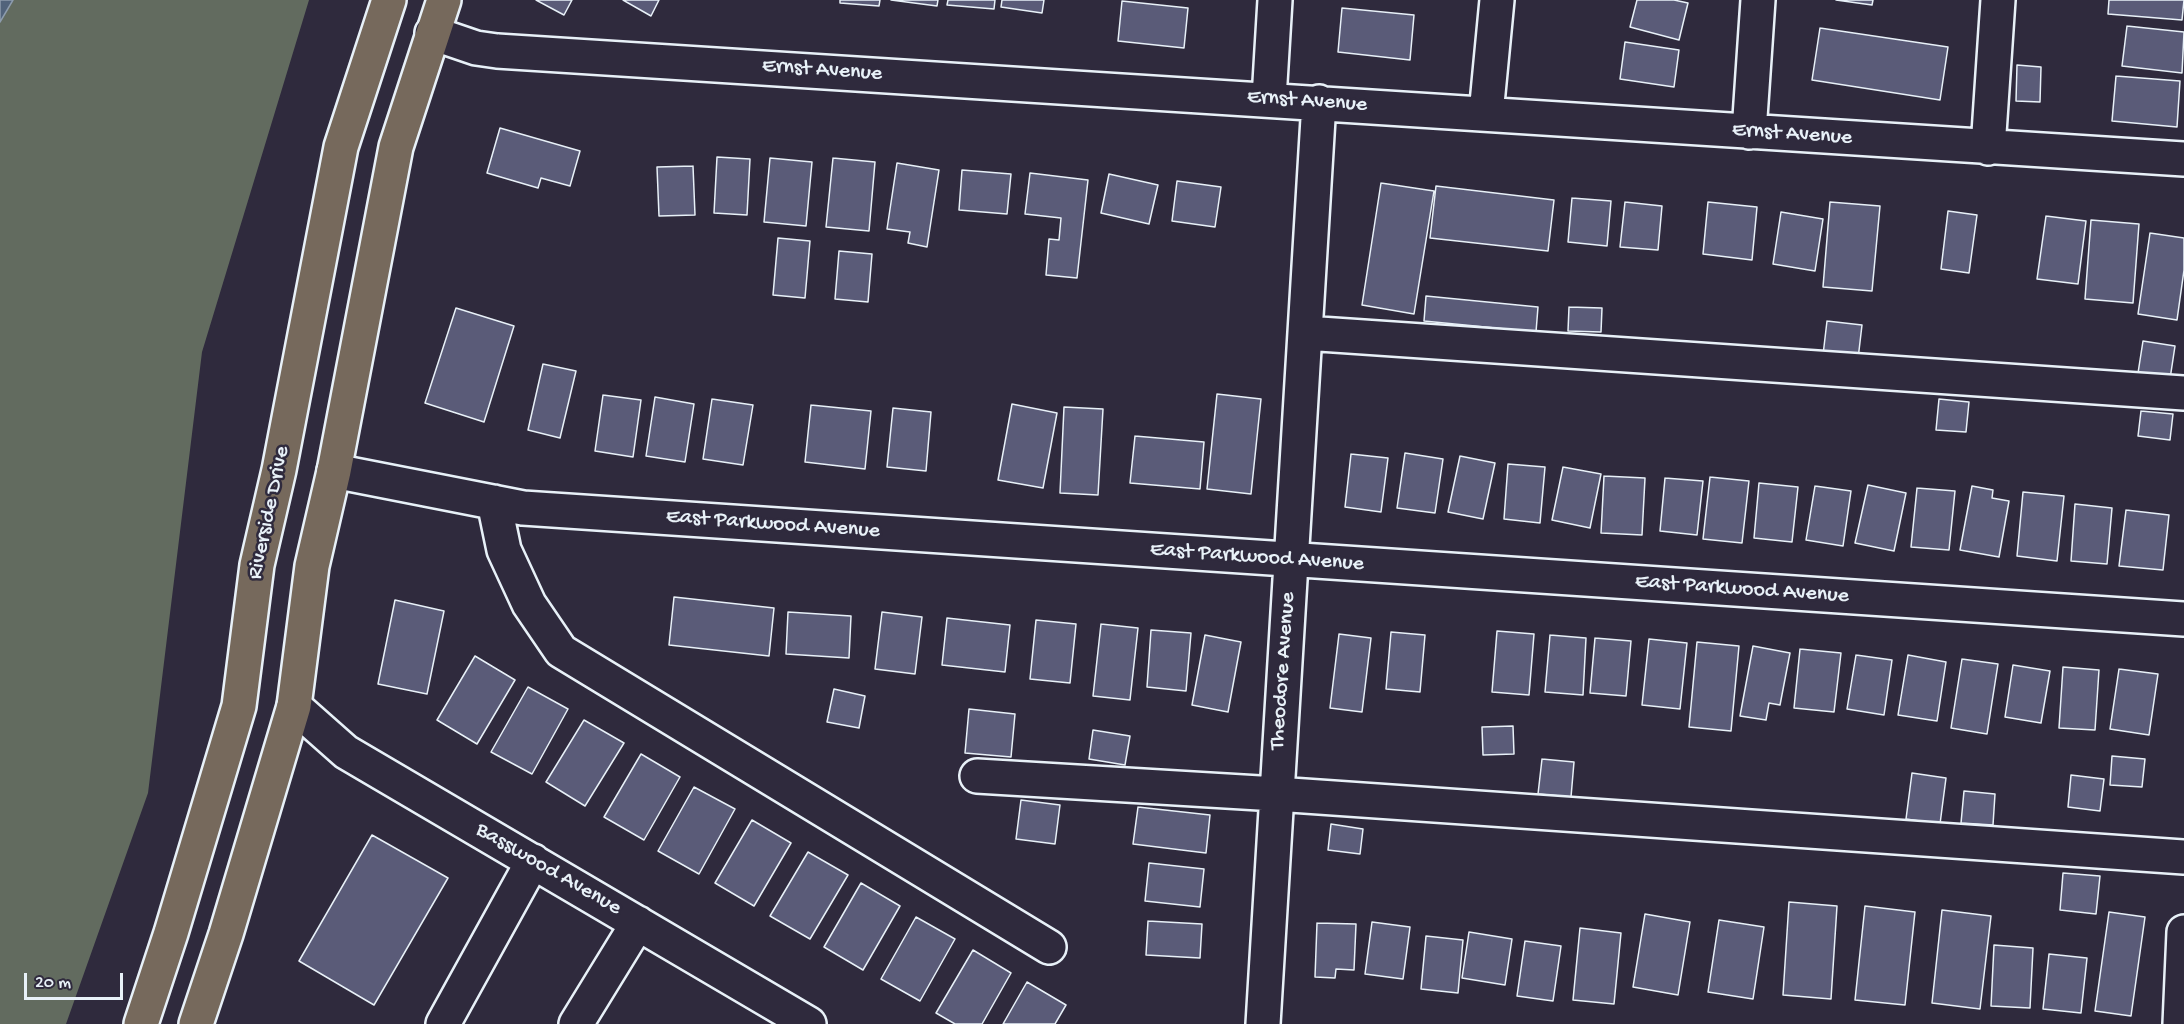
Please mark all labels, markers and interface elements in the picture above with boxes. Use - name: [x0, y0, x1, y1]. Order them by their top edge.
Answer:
- street label: Ernst Avenue: [761, 54, 883, 88]
- street label: Ernst Avenue: [1246, 85, 1368, 119]
- street label: Ernst Avenue: [1731, 118, 1853, 152]
- street label: Riverside Drive: [243, 444, 297, 582]
- street label: East Parkwood Avenue: [665, 504, 881, 546]
- street label: East Parkwood Avenue: [1149, 537, 1365, 579]
- street label: East Parkwood Avenue: [1634, 569, 1850, 611]
- street label: Theodore Avenue: [1265, 591, 1303, 751]
- street label: Basswood Avenue: [470, 818, 626, 922]
- scale bar: [27, 961, 126, 999]
- text: 20 m: [35, 973, 71, 994]

